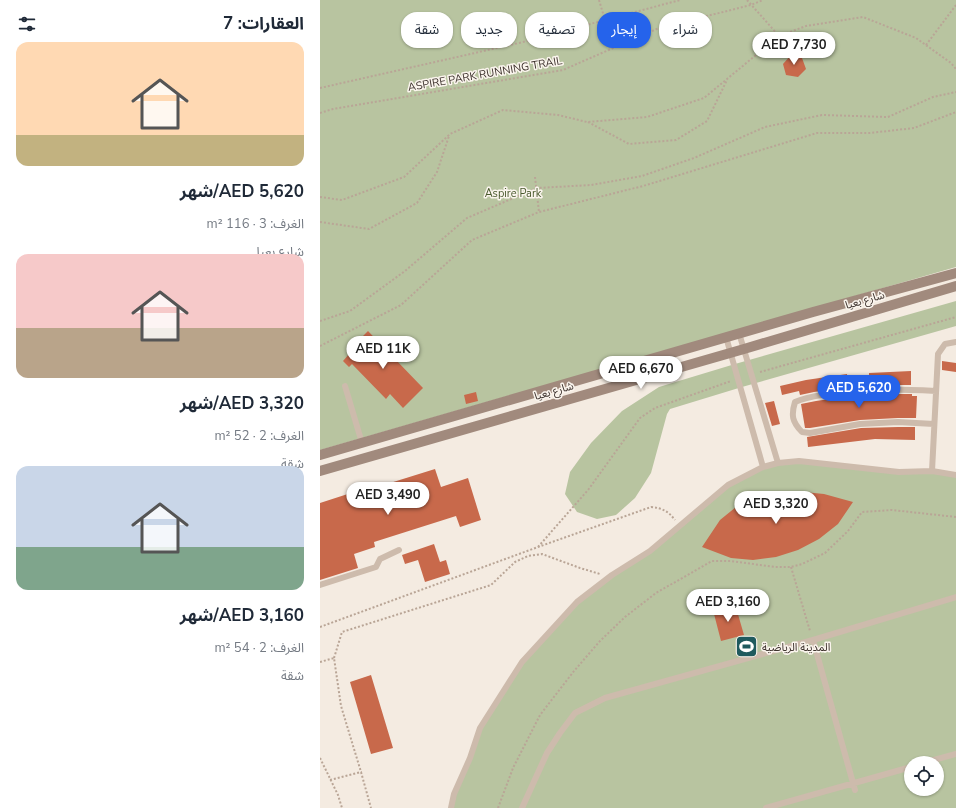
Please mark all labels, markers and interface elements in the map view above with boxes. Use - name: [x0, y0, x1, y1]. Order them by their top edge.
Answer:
- text: العقارات: 7: [223, 12, 304, 35]
- chip: شقة: [401, 12, 453, 48]
- chip: جديد: [461, 12, 517, 48]
- chip: تصفية: [525, 12, 589, 48]
- chip: إيجار: [597, 12, 651, 48]
- chip: شراء: [659, 12, 712, 48]
- icon: filters: [16, 13, 38, 35]
- pin: AED 7,730: [748, 32, 840, 66]
- text: AED 7,730: [761, 36, 827, 54]
- street label: ASPIRE PARK RUNNING TRAIL: [407, 53, 563, 95]
- icon: home: [124, 68, 196, 140]
- text: AED 5,620/شهر: [180, 180, 304, 203]
- park label: Aspire Park: [485, 186, 542, 201]
- text: الغرف: 3 · 116 m²: [207, 215, 304, 233]
- text: شارع بعيا: [256, 243, 304, 261]
- icon: home: [124, 280, 196, 352]
- street label: شارع بعيا: [844, 287, 887, 313]
- pin: AED 11K: [346, 336, 420, 370]
- text: AED 11K: [355, 340, 411, 358]
- pin: AED 6,670: [595, 356, 687, 390]
- text: AED 6,670: [608, 360, 674, 378]
- pin: AED 5,620: [813, 375, 905, 409]
- street label: شارع بعيا: [533, 378, 576, 404]
- text: AED 5,620: [826, 379, 892, 397]
- text: AED 3,320/شهر: [180, 392, 304, 415]
- text: الغرف: 2 · 52 m²: [214, 427, 304, 445]
- text: شقة: [281, 455, 304, 473]
- pin: AED 3,490: [342, 482, 434, 516]
- text: AED 3,490: [355, 486, 421, 504]
- pin: AED 3,320: [730, 491, 822, 525]
- icon: home: [124, 492, 196, 564]
- text: AED 3,320: [743, 495, 809, 513]
- pin: AED 3,160: [682, 589, 774, 623]
- text: AED 3,160: [695, 593, 761, 611]
- text: AED 3,160/شهر: [180, 604, 304, 627]
- sports icon: المدينة الرياضية: [733, 634, 759, 660]
- text: الغرف: 2 · 54 m²: [214, 639, 304, 657]
- place label: المدينة الرياضية: [762, 640, 830, 655]
- text: شقة: [281, 667, 304, 685]
- map controls: [904, 756, 944, 796]
- button: locate: [904, 756, 944, 796]

